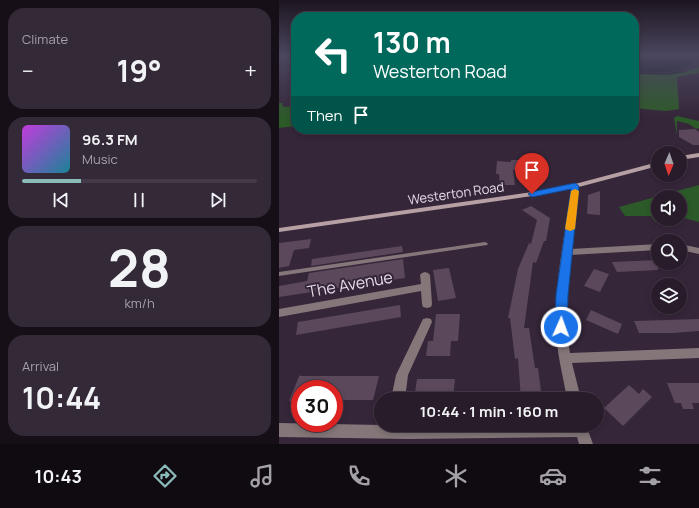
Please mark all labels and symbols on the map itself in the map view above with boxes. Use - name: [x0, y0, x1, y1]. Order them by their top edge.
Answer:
- north arrow: [651, 146, 687, 182]
- pin: [515, 153, 549, 194]
- street label: Westerton Road: [407, 177, 505, 209]
- street label: The Avenue: [306, 266, 394, 302]
- position arrow: [540, 306, 582, 348]
- speed limit sign: 30: [291, 380, 343, 432]

